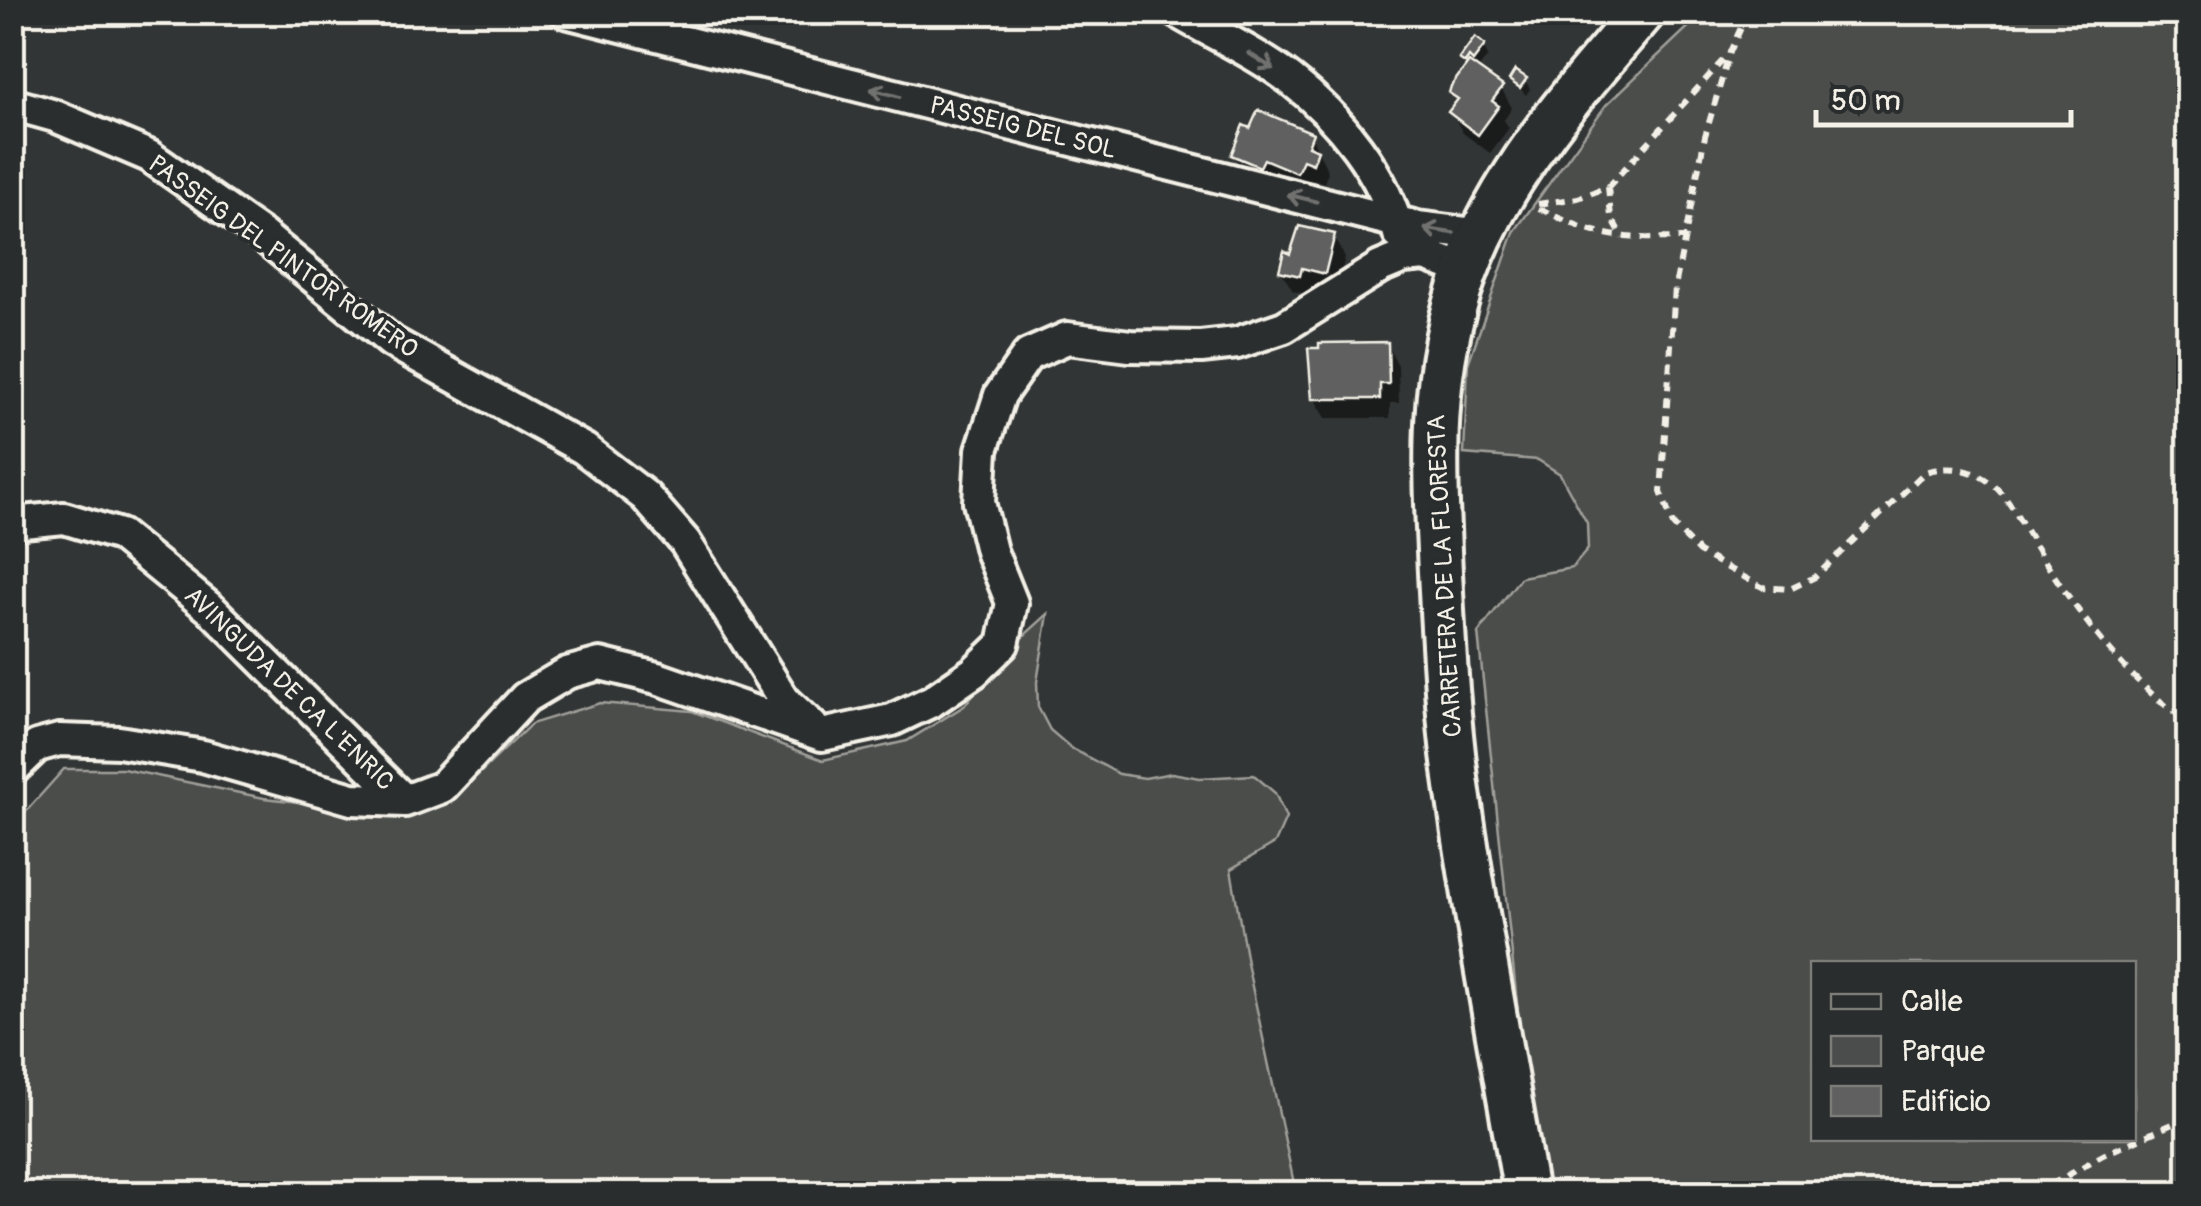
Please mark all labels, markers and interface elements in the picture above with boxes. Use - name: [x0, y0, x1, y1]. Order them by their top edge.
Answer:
- one-way arrow: [1246, 51, 1275, 72]
- scale bar: [1816, 65, 2071, 127]
- text: 50 m: [1831, 82, 1901, 119]
- one-way arrow: [870, 83, 901, 102]
- street label: PASSEIG DEL SOL: [926, 90, 1120, 166]
- street label: PASSEIG DEL PINTOR ROMERO: [142, 149, 424, 365]
- one-way arrow: [1287, 188, 1318, 207]
- one-way arrow: [1423, 221, 1456, 240]
- street label: CARRETERA DE LA FLORESTA: [1421, 414, 1469, 738]
- street label: AVINGUDA DE CA L'ENRIC: [178, 581, 400, 797]
- legend: [1811, 961, 2136, 1141]
- text: Calle: [1901, 983, 1963, 1020]
- text: Parque: [1901, 1033, 1985, 1070]
- text: Edificio: [1901, 1083, 1991, 1120]

